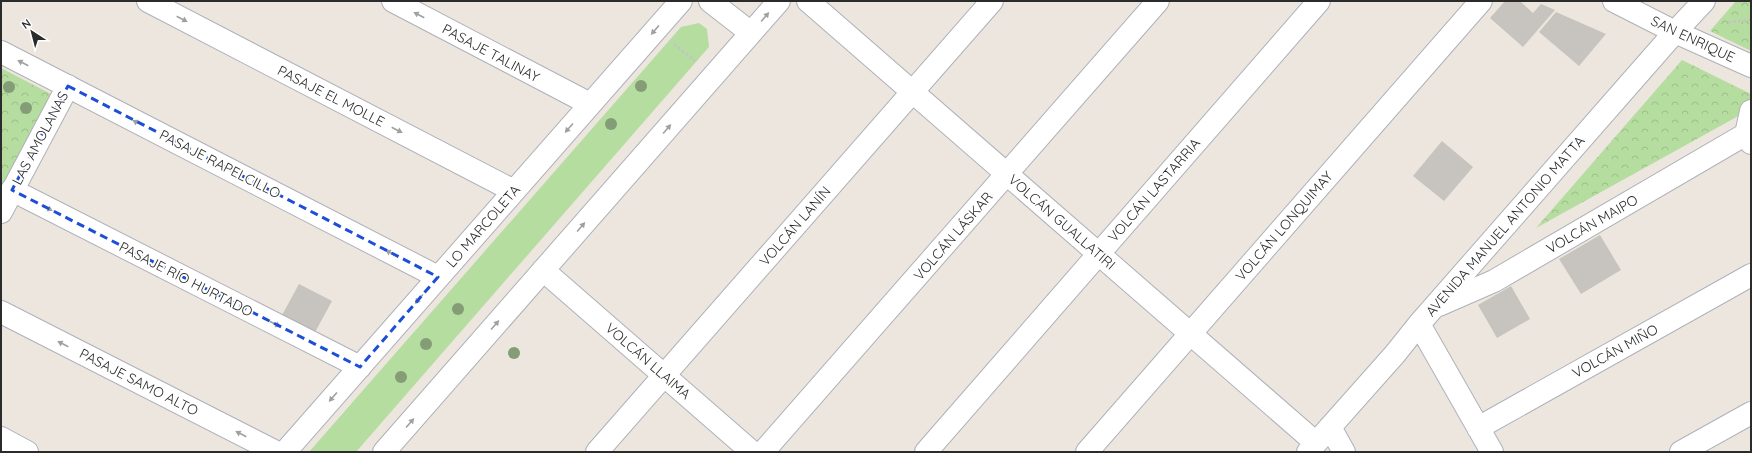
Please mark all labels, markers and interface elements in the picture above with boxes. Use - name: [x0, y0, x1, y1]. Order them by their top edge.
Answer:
- one-way arrow: [413, 11, 425, 18]
- north arrow: [12, 12, 52, 52]
- street label: SAN ENRIQUE: [1648, 12, 1738, 66]
- one-way arrow: [760, 13, 769, 22]
- text: N: [19, 16, 34, 32]
- one-way arrow: [176, 16, 188, 22]
- street label: PASAJE TALINAY: [439, 20, 543, 86]
- one-way arrow: [650, 25, 659, 35]
- one-way arrow: [17, 60, 29, 66]
- street label: PASAJE EL MOLLE: [274, 61, 388, 131]
- street label: LAS AMOLANAS: [8, 88, 72, 188]
- one-way arrow: [133, 119, 144, 126]
- one-way arrow: [564, 123, 574, 133]
- one-way arrow: [662, 124, 671, 135]
- street label: PASAJE RAPELCILLO: [156, 126, 284, 202]
- one-way arrow: [391, 127, 403, 133]
- street label: AVENIDA MANUEL ANTONIO MATTA: [1422, 132, 1588, 320]
- street label: VOLCÁN LASTARRIA: [1104, 134, 1204, 246]
- street label: VOLCÁN LONQUIMAY: [1231, 167, 1337, 285]
- street label: VOLCÁN GUALLATIRI: [1005, 171, 1119, 273]
- street label: LO MARCOLETA: [442, 181, 524, 271]
- street label: VOLCÁN LANÍN: [755, 182, 835, 270]
- street label: VOLCÁN LÁSKAR: [910, 188, 996, 284]
- street label: VOLCÁN MAIPO: [1543, 190, 1641, 257]
- one-way arrow: [41, 205, 53, 211]
- one-way arrow: [577, 222, 586, 232]
- street label: PASAJE RÍO HURTADO: [116, 237, 256, 321]
- one-way arrow: [385, 249, 397, 256]
- one-way arrow: [414, 294, 423, 305]
- street label: VOLCÁN LLAIMA: [602, 319, 694, 403]
- one-way arrow: [491, 320, 500, 330]
- street label: VOLCÁN MIÑO: [1569, 320, 1661, 382]
- one-way arrow: [270, 321, 281, 327]
- one-way arrow: [57, 341, 69, 347]
- street label: PASAJE SAMO ALTO: [76, 344, 202, 420]
- one-way arrow: [328, 392, 338, 402]
- one-way arrow: [405, 417, 414, 428]
- one-way arrow: [236, 431, 247, 438]

